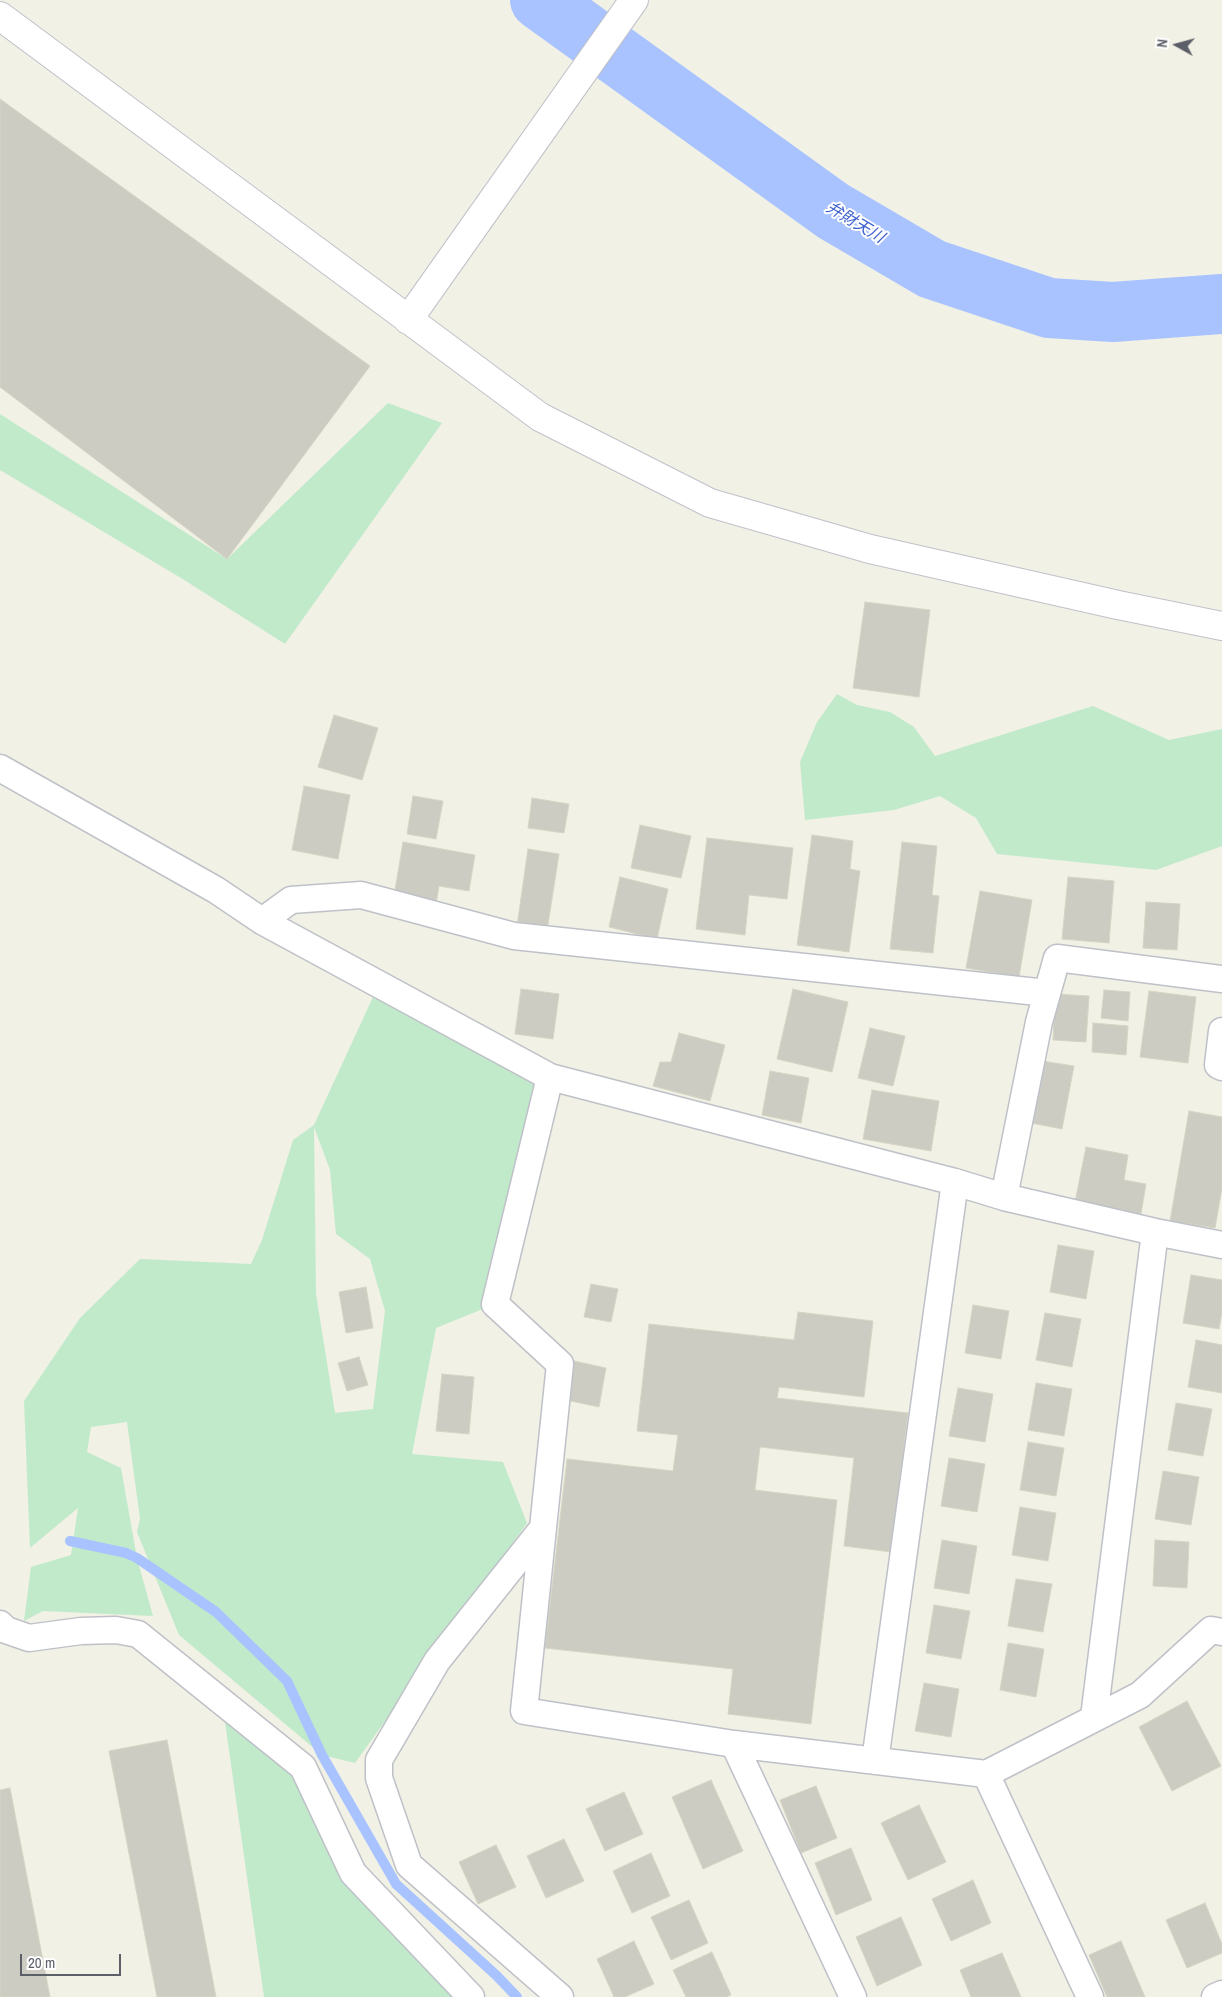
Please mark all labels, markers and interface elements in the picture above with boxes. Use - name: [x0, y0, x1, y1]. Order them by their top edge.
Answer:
- north arrow: [1152, 20, 1202, 70]
- text: N: [1153, 38, 1172, 48]
- water label: 弁財天川: [823, 198, 887, 248]
- scale bar: [22, 1944, 124, 1976]
- text: 20 m: [28, 1952, 55, 1973]

